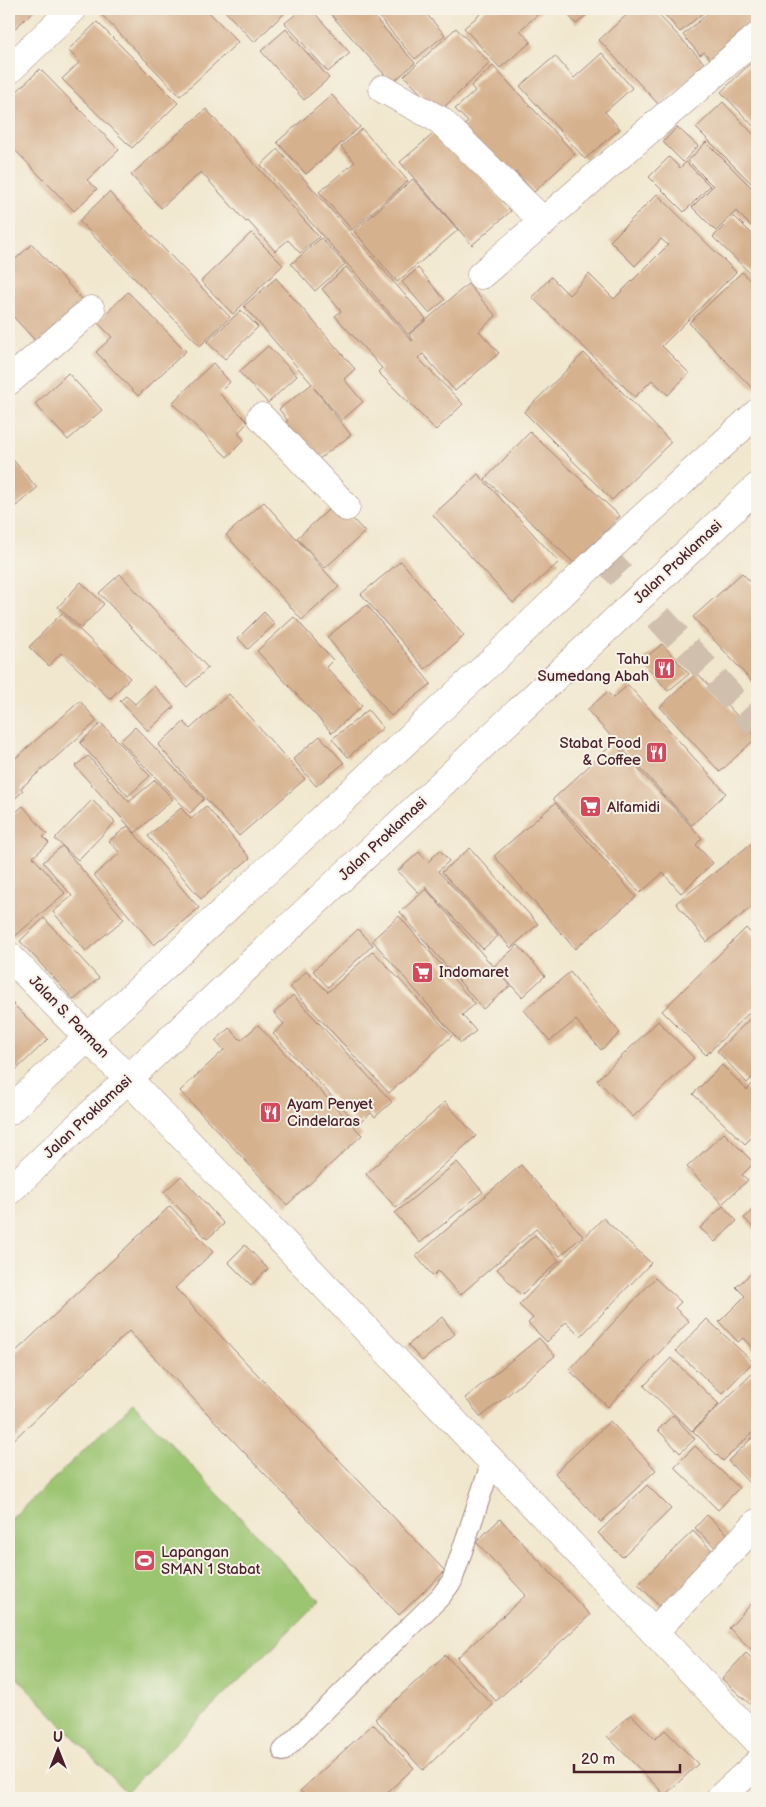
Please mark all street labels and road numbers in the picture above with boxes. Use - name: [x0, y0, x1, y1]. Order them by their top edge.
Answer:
- street label: Jalan Proklamasi: [630, 516, 726, 608]
- street label: Jalan Proklamasi: [335, 793, 431, 885]
- street label: Jalan S. Parman: [25, 972, 113, 1062]
- street label: Jalan Proklamasi: [40, 1071, 136, 1163]

